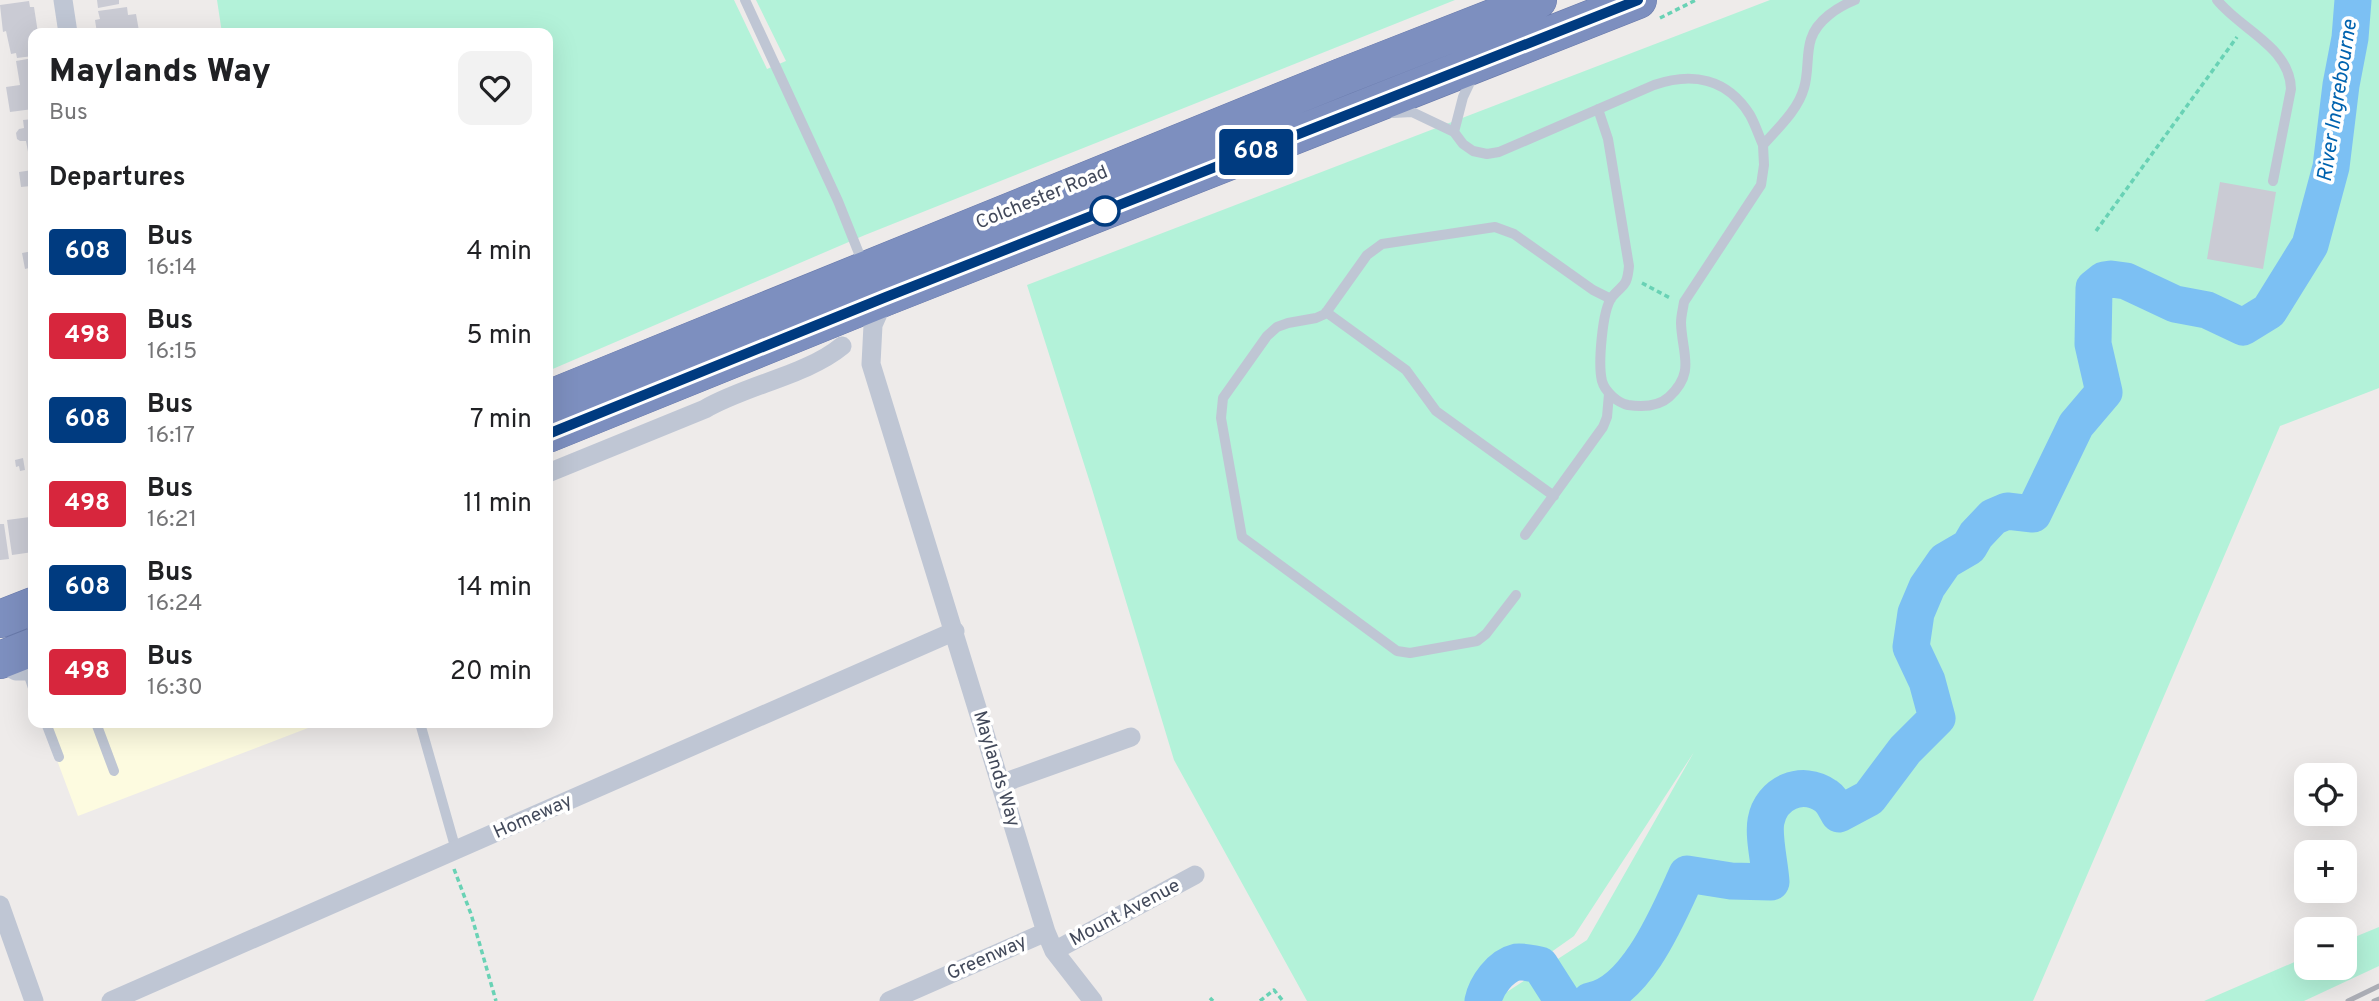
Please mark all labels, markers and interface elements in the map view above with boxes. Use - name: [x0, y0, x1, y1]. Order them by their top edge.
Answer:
- water label: River Ingrebourne: [2312, 17, 2364, 184]
- button: heart: [458, 51, 532, 125]
- text: Maylands Way: [49, 52, 271, 94]
- text: Bus: [49, 99, 88, 128]
- line badge: 608: [1216, 129, 1296, 175]
- text: 608: [1233, 137, 1279, 167]
- street label: Colchester Road: [972, 161, 1112, 235]
- text: Departures: [49, 162, 186, 195]
- unlabelled marker: [1090, 196, 1120, 226]
- text: Bus: [147, 221, 193, 254]
- text: 4 min: [466, 236, 532, 269]
- text: 608: [65, 237, 110, 267]
- text: 16:14: [147, 254, 197, 283]
- text: Bus: [147, 305, 193, 338]
- text: 5 min: [466, 320, 532, 353]
- text: 498: [65, 321, 110, 351]
- text: 16:15: [147, 338, 197, 367]
- text: Bus: [147, 389, 193, 422]
- text: 7 min: [470, 404, 532, 437]
- text: 608: [65, 405, 110, 435]
- text: 16:17: [147, 422, 195, 451]
- text: Bus: [147, 473, 193, 506]
- text: 11 min: [463, 488, 532, 521]
- text: 498: [65, 489, 110, 519]
- text: 16:21: [147, 506, 197, 535]
- text: Bus: [147, 557, 193, 590]
- text: 14 min: [457, 572, 532, 605]
- text: 608: [65, 573, 110, 603]
- text: 16:24: [147, 590, 203, 619]
- text: Bus: [147, 641, 193, 674]
- text: 20 min: [450, 656, 532, 689]
- text: 498: [65, 657, 110, 687]
- text: 16:30: [147, 674, 203, 703]
- street label: Maylands Way: [967, 708, 1025, 830]
- map controls: [2294, 763, 2357, 980]
- button: locate: [2294, 763, 2357, 826]
- street label: Homeway: [490, 789, 576, 845]
- button: +: [2294, 840, 2357, 903]
- street label: Mount Avenue: [1066, 874, 1184, 952]
- button: −: [2294, 917, 2357, 980]
- street label: Greenway: [943, 930, 1031, 986]

